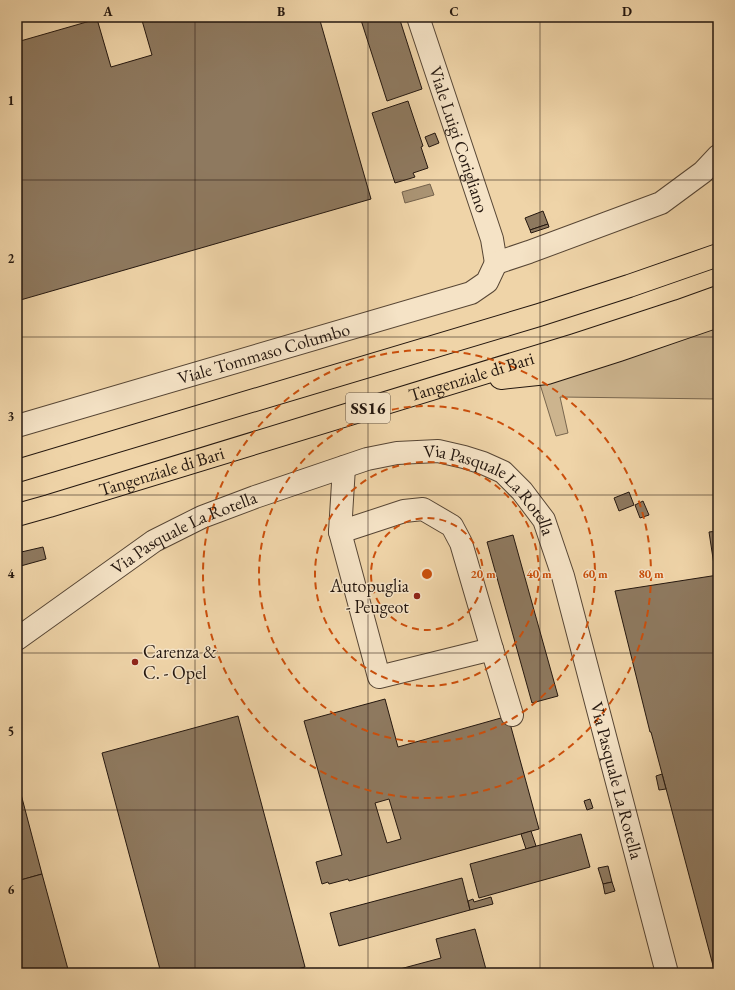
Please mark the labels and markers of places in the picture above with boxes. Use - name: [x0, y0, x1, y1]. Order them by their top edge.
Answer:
- centre of rings: [420, 567, 434, 581]
- place label: Autopuglia - Peugeot: [329, 574, 410, 618]
- marker: Autopuglia - Peugeot: [412, 591, 422, 601]
- place label: Carenza & C. - Opel: [143, 640, 217, 684]
- marker: Carenza & C. - Opel: [130, 657, 140, 667]

